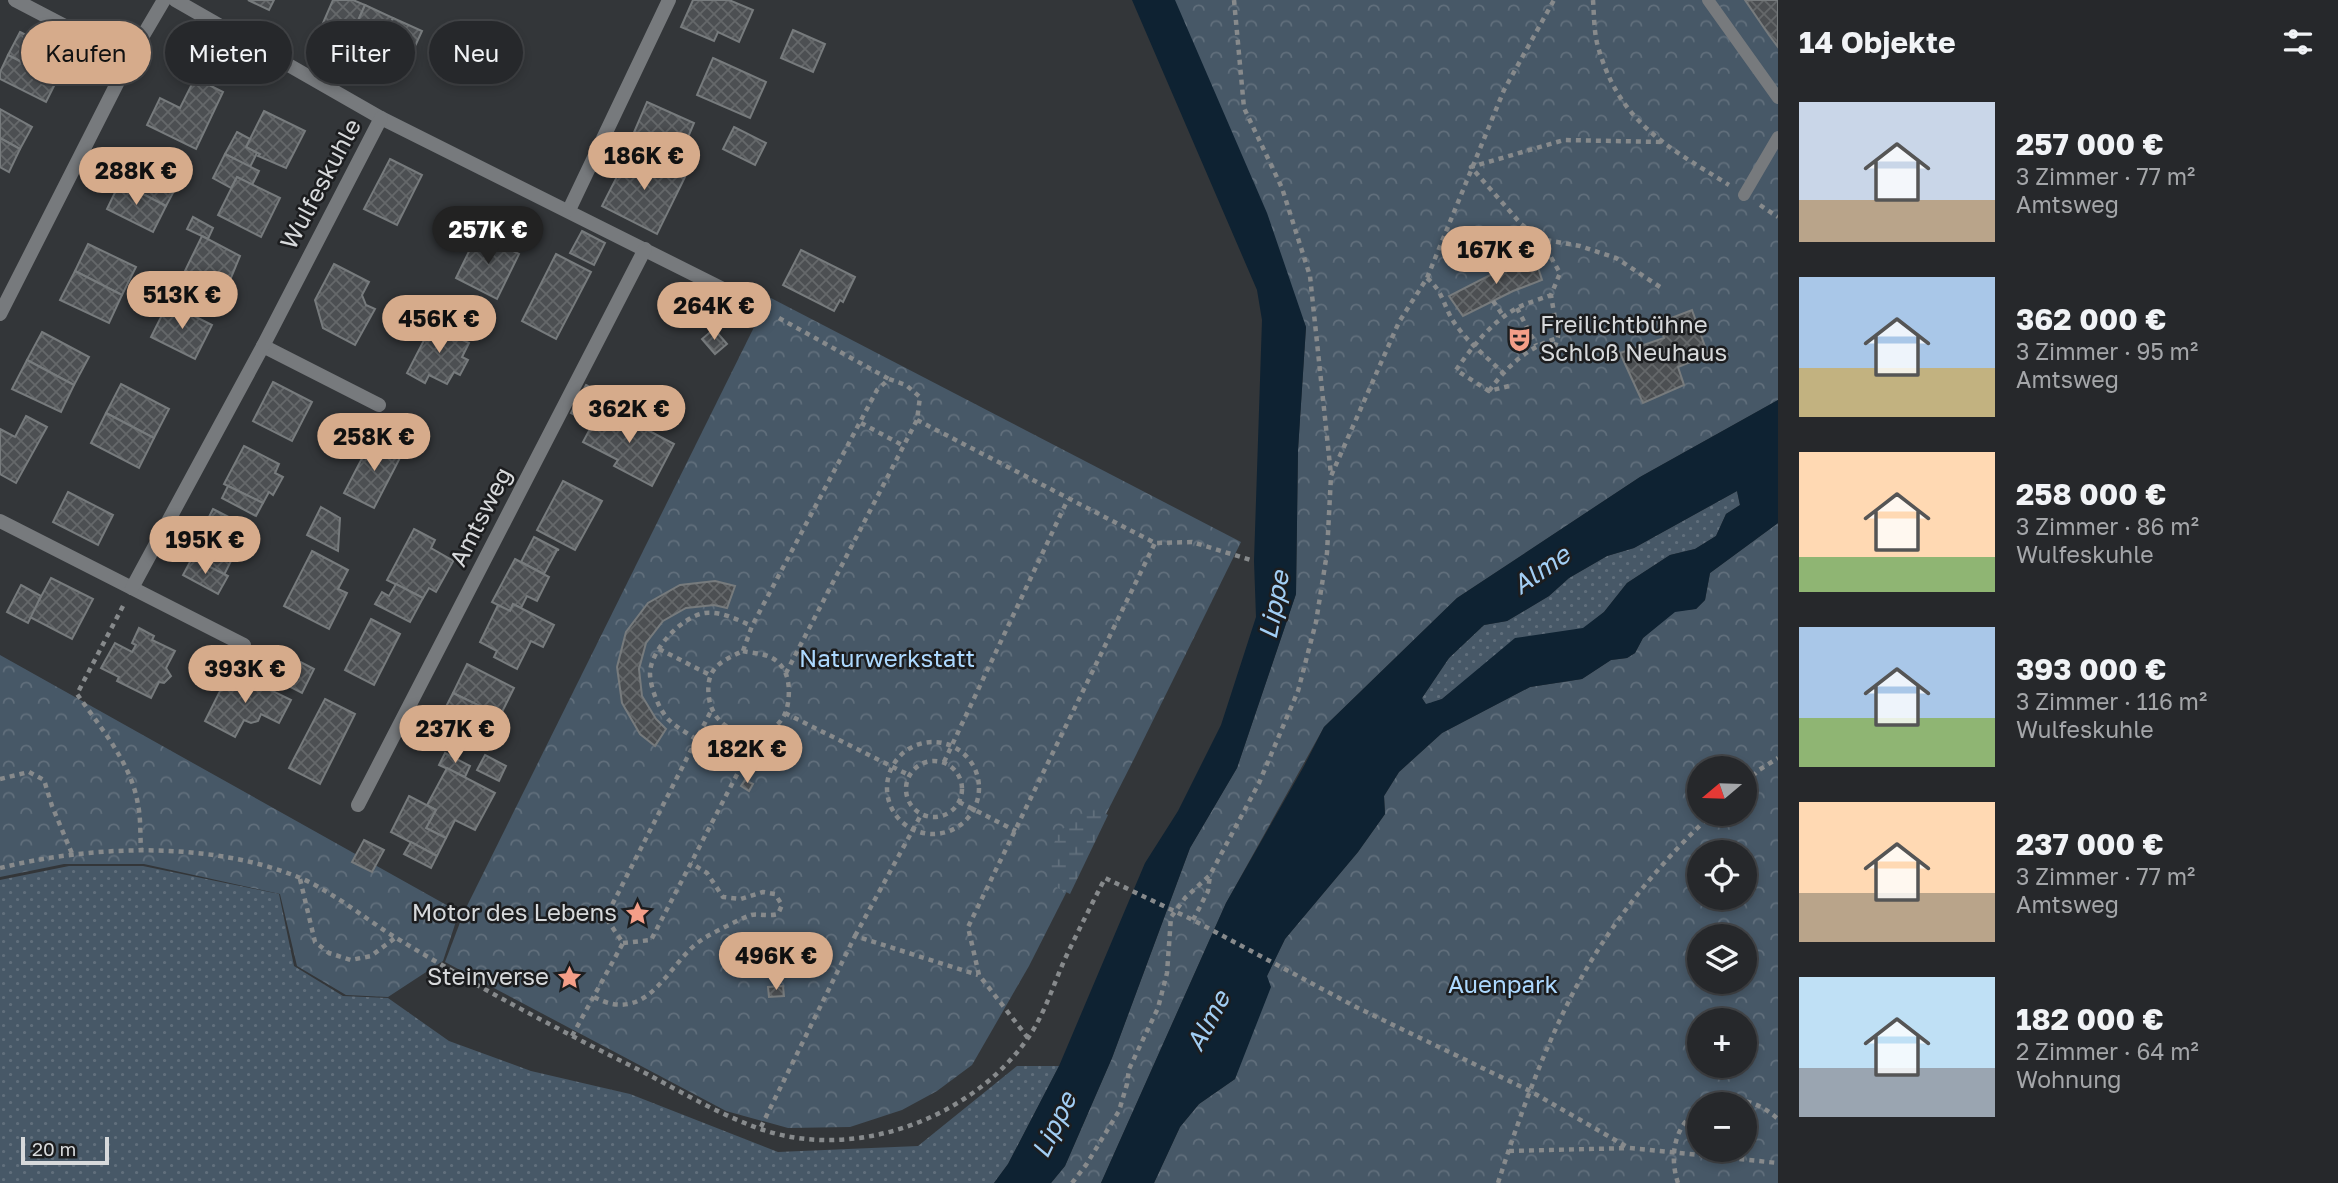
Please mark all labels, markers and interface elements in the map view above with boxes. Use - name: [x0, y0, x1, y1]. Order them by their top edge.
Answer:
- chip: Kaufen: [21, 21, 151, 84]
- chip: Mieten: [165, 21, 292, 84]
- chip: Filter: [306, 21, 415, 84]
- chip: Neu: [429, 21, 523, 84]
- icon: filters: [2279, 23, 2317, 61]
- text: 14 Objekte: [1799, 24, 1956, 60]
- street label: Wulfeskuhle: [273, 113, 366, 254]
- text: 257 000 €: [2016, 126, 2164, 162]
- icon: home: [1855, 130, 1939, 214]
- pin: 186K €: [587, 132, 701, 192]
- text: 186K €: [604, 141, 684, 169]
- pin: 288K €: [79, 148, 193, 207]
- text: 288K €: [95, 156, 177, 184]
- text: 3 Zimmer · 77 m²: [2016, 162, 2195, 190]
- text: Amtsweg: [2016, 190, 2119, 218]
- pin: 257K €: [431, 206, 545, 266]
- text: 257K €: [448, 215, 528, 243]
- pin: 167K €: [1439, 226, 1553, 286]
- text: 167K €: [1457, 235, 1535, 263]
- pin: 513K €: [125, 272, 239, 331]
- text: 513K €: [143, 280, 221, 308]
- pin: 264K €: [657, 282, 771, 342]
- text: 264K €: [673, 291, 755, 319]
- pin: 456K €: [382, 296, 496, 355]
- text: 362 000 €: [2016, 301, 2166, 337]
- text: 456K €: [398, 304, 480, 332]
- icon: home: [1855, 305, 1939, 389]
- place label: Freilichtbühne Schloß Neuhaus: [1540, 309, 1727, 366]
- theatre icon: Freilichtbühne Schloß Neuhaus: [1506, 325, 1534, 353]
- text: 3 Zimmer · 95 m²: [2016, 337, 2198, 365]
- text: Amtsweg: [2016, 365, 2119, 393]
- pin: 362K €: [572, 386, 686, 445]
- text: 362K €: [588, 394, 670, 422]
- pin: 258K €: [317, 414, 431, 473]
- text: 258K €: [333, 422, 415, 450]
- street label: Amtsweg: [442, 462, 517, 571]
- text: 258 000 €: [2016, 476, 2166, 512]
- icon: home: [1855, 480, 1939, 564]
- text: 3 Zimmer · 86 m²: [2016, 512, 2199, 540]
- pin: 195K €: [148, 516, 262, 576]
- text: 195K €: [165, 525, 245, 553]
- water label: Alme: [1506, 538, 1577, 600]
- text: Wulfeskuhle: [2016, 540, 2154, 568]
- water label: Lippe: [1252, 566, 1296, 642]
- park label: Naturwerkstatt: [799, 643, 975, 672]
- pin: 393K €: [188, 646, 302, 705]
- text: 393 000 €: [2016, 651, 2166, 687]
- text: 393K €: [204, 654, 286, 682]
- icon: home: [1855, 655, 1939, 739]
- text: 3 Zimmer · 116 m²: [2016, 687, 2207, 715]
- pin: 237K €: [398, 706, 512, 765]
- text: 237K €: [415, 714, 495, 742]
- text: Wulfeskuhle: [2016, 715, 2154, 743]
- pin: 182K €: [690, 726, 804, 785]
- text: 182K €: [707, 734, 787, 762]
- north arrow: [1687, 756, 1757, 826]
- map controls: [1687, 756, 1757, 1162]
- text: 237 000 €: [2016, 826, 2164, 862]
- icon: home: [1855, 830, 1939, 914]
- button: locate: [1687, 840, 1757, 910]
- text: 3 Zimmer · 77 m²: [2016, 862, 2195, 890]
- text: Amtsweg: [2016, 890, 2119, 918]
- place label: Motor des Lebens: [412, 897, 617, 926]
- place icon: Motor des Lebens: [623, 899, 651, 927]
- button: layers: [1687, 924, 1757, 994]
- pin: 496K €: [719, 932, 833, 992]
- text: 496K €: [735, 941, 817, 969]
- place label: Steinverse: [427, 961, 549, 990]
- place icon: Steinverse: [555, 963, 583, 991]
- park label: Auenpark: [1448, 969, 1558, 998]
- water label: Alme: [1179, 984, 1237, 1056]
- text: 182 000 €: [2016, 1001, 2164, 1037]
- icon: home: [1855, 1005, 1939, 1089]
- button: +: [1687, 1008, 1757, 1078]
- text: 2 Zimmer · 64 m²: [2016, 1037, 2199, 1065]
- text: Wohnung: [2016, 1065, 2121, 1093]
- water label: Lippe: [1025, 1085, 1083, 1163]
- button: −: [1687, 1092, 1757, 1162]
- scale bar: [21, 1134, 108, 1166]
- text: 20 m: [32, 1137, 76, 1160]

